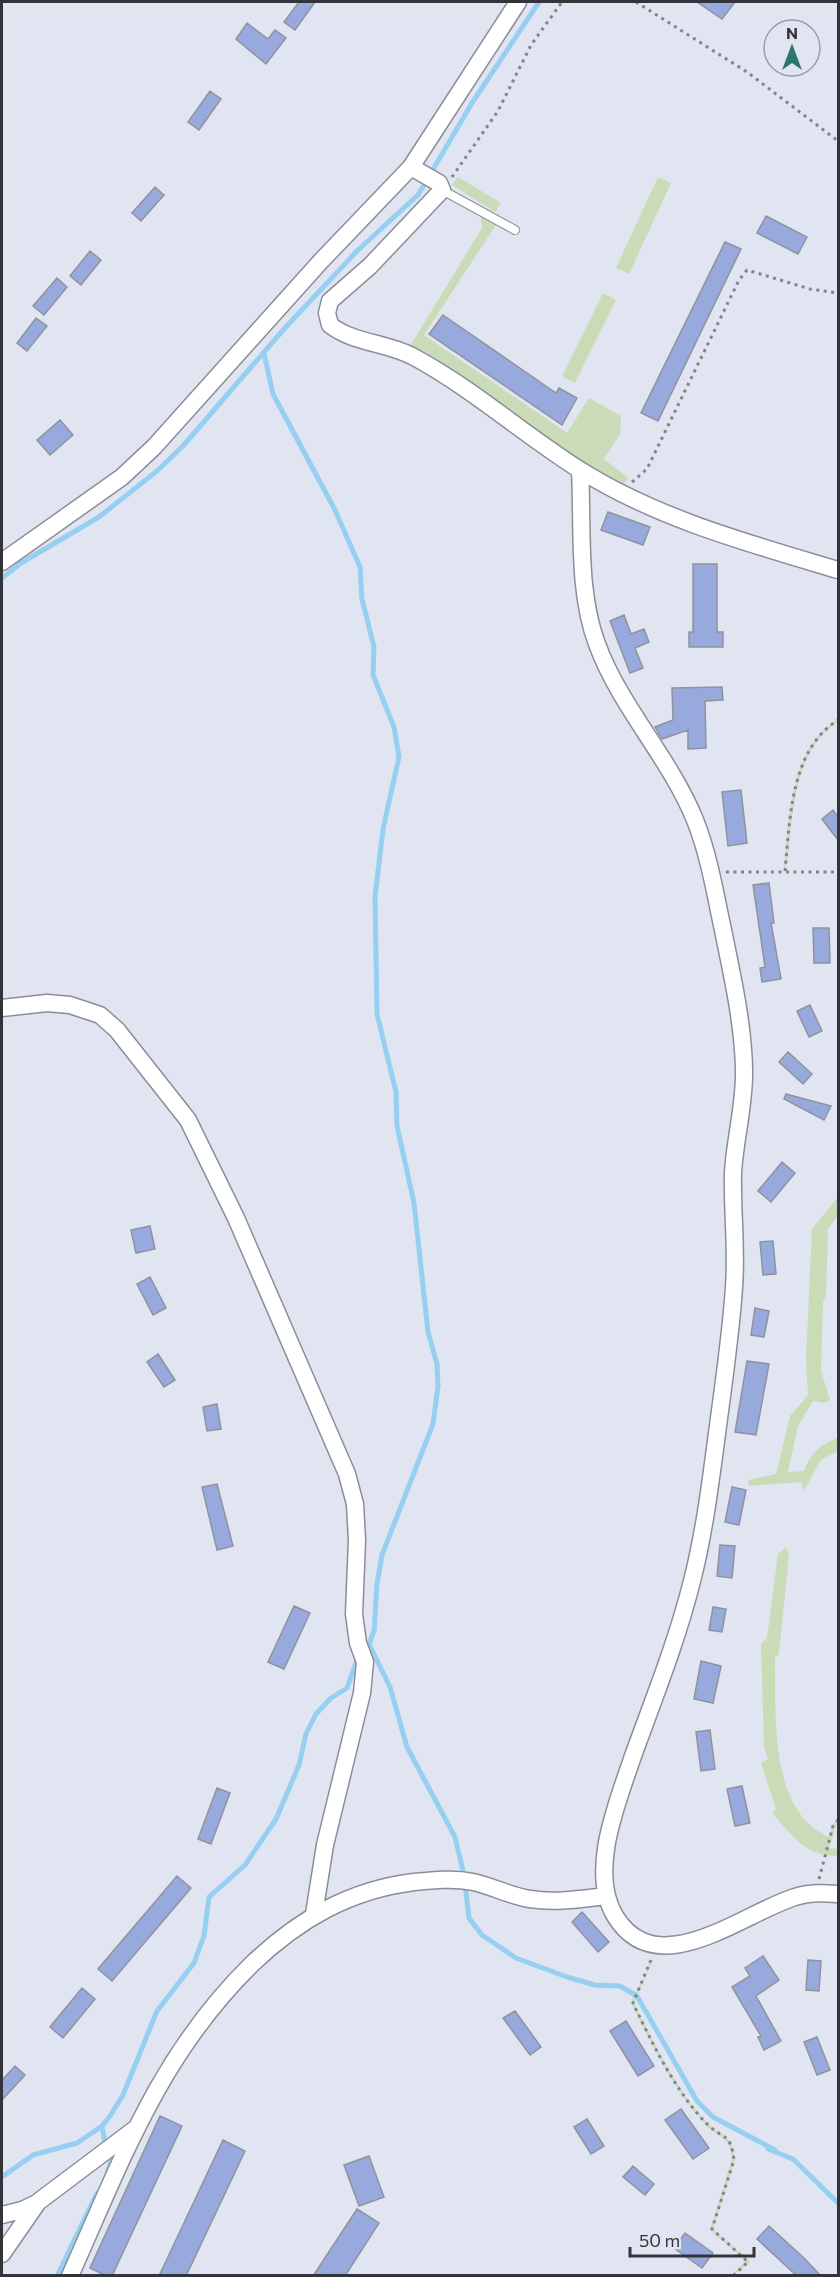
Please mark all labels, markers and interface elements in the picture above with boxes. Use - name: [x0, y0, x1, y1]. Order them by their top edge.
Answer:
- north arrow: [762, 18, 822, 78]
- text: N: [786, 23, 798, 42]
- scale bar: [630, 2220, 754, 2258]
- text: 50 m: [639, 2229, 680, 2251]

